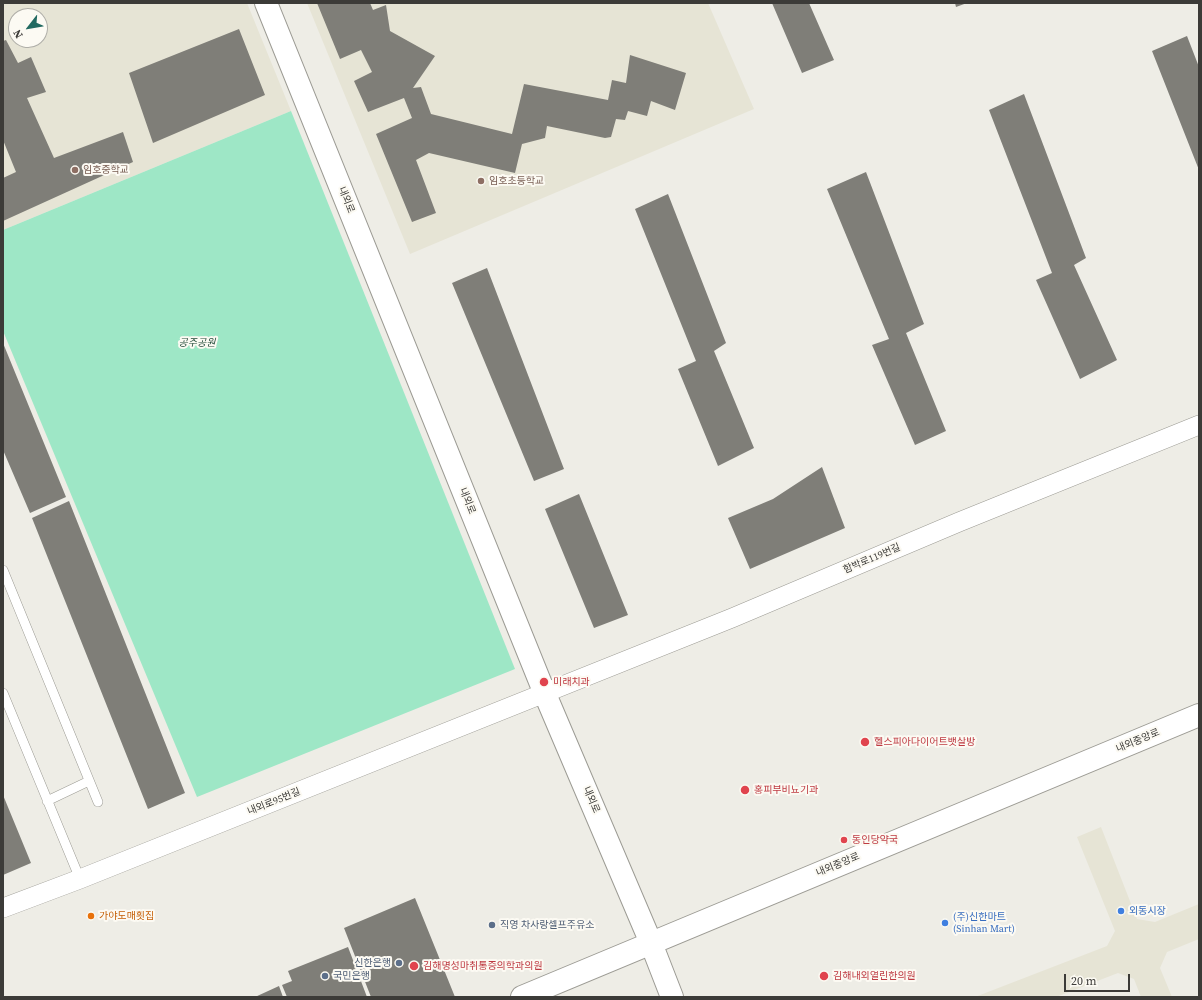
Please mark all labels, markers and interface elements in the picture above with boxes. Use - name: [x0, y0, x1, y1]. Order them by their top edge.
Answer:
- north arrow: [8, 8, 48, 48]
- text: N: [10, 27, 27, 41]
- place label: 임호중학교: [83, 164, 129, 176]
- marker: 임호중학교: [70, 165, 80, 175]
- place label: 임호초등학교: [489, 175, 544, 187]
- marker: 임호초등학교: [476, 176, 486, 186]
- street label: 내외로: [335, 185, 357, 215]
- park label: 공주공원: [179, 337, 215, 349]
- street label: 내외로: [456, 486, 478, 516]
- street label: 함박로119번길: [842, 542, 902, 576]
- marker: 미래치과: [538, 676, 550, 688]
- place label: 미래치과: [553, 676, 590, 688]
- street label: 내외중앙로: [1114, 726, 1162, 756]
- marker: 헬스피아다이어트뱃살방: [859, 736, 871, 748]
- place label: 헬스피아다이어트뱃살방: [874, 736, 975, 748]
- marker: 홍피부비뇨기과: [739, 784, 751, 796]
- place label: 홍피부비뇨기과: [754, 784, 818, 796]
- street label: 내외로: [580, 785, 602, 815]
- street label: 내외로95번길: [246, 786, 302, 818]
- place label: 동인당약국: [852, 834, 898, 846]
- marker: 동인당약국: [839, 835, 849, 845]
- street label: 내외중앙로: [814, 850, 862, 880]
- place label: 외동시장: [1129, 905, 1166, 917]
- marker: 외동시장: [1116, 906, 1126, 916]
- place label: 가야도매횟집: [99, 910, 154, 922]
- marker: 가야도매횟집: [86, 911, 96, 921]
- place label: (주)신한마트 (Sinhan Mart): [953, 911, 1015, 934]
- marker: (주)신한마트 (Sinhan Mart): [940, 918, 950, 928]
- place label: 직영 차사랑셀프주유소: [500, 919, 594, 931]
- marker: 직영 차사랑셀프주유소: [487, 920, 497, 930]
- place label: 신한은행: [354, 957, 391, 969]
- marker: 신한은행: [394, 958, 404, 968]
- marker: 김해명성마취통증의학과의원: [408, 960, 420, 972]
- place label: 김해명성마취통증의학과의원: [423, 960, 543, 972]
- scale bar: [1066, 966, 1132, 992]
- place label: 국민은행: [333, 970, 370, 982]
- marker: 김해내외열린한의원: [818, 970, 830, 982]
- place label: 김해내외열린한의원: [833, 970, 916, 982]
- marker: 국민은행: [320, 971, 330, 981]
- text: 20 m: [1071, 973, 1097, 989]

